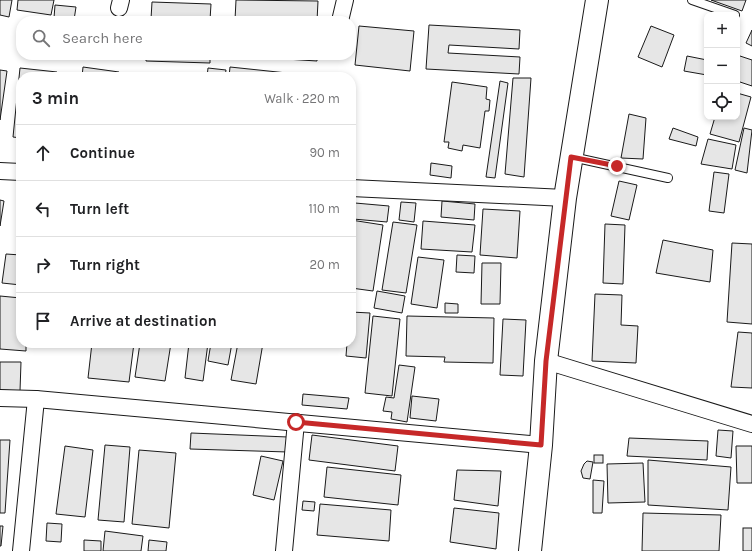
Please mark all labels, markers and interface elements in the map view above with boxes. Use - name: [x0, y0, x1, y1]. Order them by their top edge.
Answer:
- map controls: [704, 12, 740, 120]
- button: +: [704, 12, 740, 48]
- search box: [16, 16, 356, 60]
- icon: search: [30, 27, 52, 49]
- text: Search here: [62, 29, 143, 47]
- button: −: [704, 48, 740, 84]
- button: locate: [704, 84, 740, 120]
- text: 3 min: [32, 88, 79, 108]
- text: Walk · 220 m: [264, 91, 340, 106]
- icon: ahead: [32, 142, 54, 164]
- text: Continue: [70, 144, 135, 162]
- text: 90 m: [309, 145, 340, 160]
- route end: [608, 157, 626, 175]
- icon: left: [32, 198, 54, 220]
- text: Turn left: [70, 200, 129, 218]
- text: 110 m: [308, 201, 340, 216]
- icon: right: [32, 254, 54, 276]
- text: Turn right: [70, 256, 140, 274]
- text: 20 m: [310, 257, 340, 272]
- icon: arrive: [32, 310, 54, 332]
- text: Arrive at destination: [70, 312, 217, 330]
- route start: [287, 413, 305, 431]

